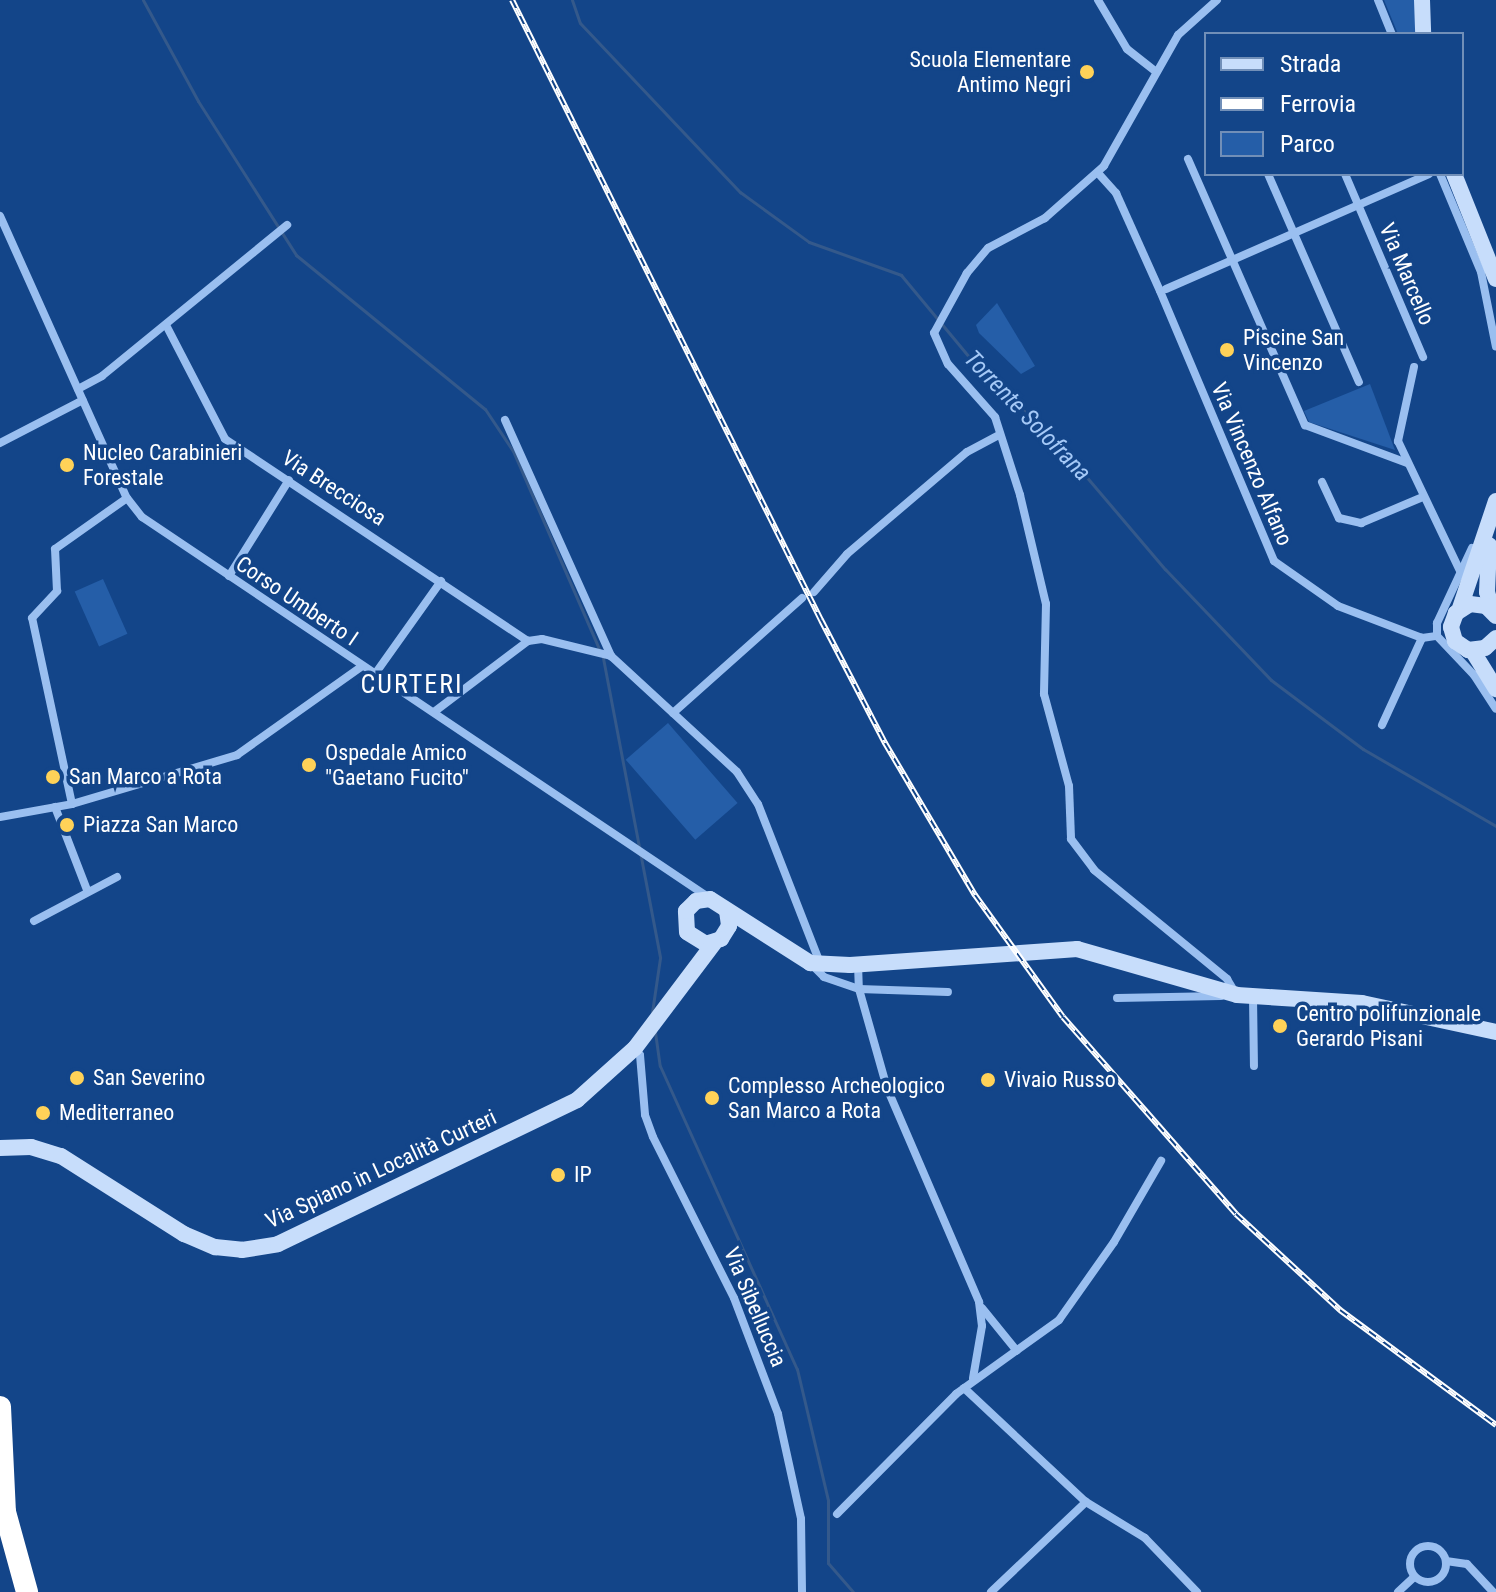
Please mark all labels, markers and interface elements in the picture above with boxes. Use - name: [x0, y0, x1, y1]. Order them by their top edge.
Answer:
- legend: [1204, 32, 1464, 176]
- place label: Scuola Elementare Antimo Negri: [909, 46, 1071, 98]
- text: Strada: [1280, 50, 1341, 78]
- marker: Scuola Elementare Antimo Negri: [1078, 63, 1096, 81]
- text: Ferrovia: [1280, 90, 1356, 118]
- text: Parco: [1280, 130, 1335, 158]
- street label: Via Marcello: [1374, 219, 1440, 329]
- place label: Piscine San Vincenzo: [1243, 324, 1344, 376]
- marker: Piscine San Vincenzo: [1218, 341, 1236, 359]
- water label: Torrente Solofrana: [957, 345, 1097, 487]
- street label: Via Vincenzo Alfano: [1206, 378, 1298, 550]
- place label: Nucleo Carabinieri Forestale: [83, 439, 242, 490]
- street label: Via Brecciosa: [277, 445, 391, 531]
- marker: Nucleo Carabinieri Forestale: [58, 456, 76, 474]
- street label: Corso Umberto I: [231, 550, 363, 652]
- district label: CURTERI: [361, 669, 463, 701]
- place label: Ospedale Amico "Gaetano Fucito": [325, 739, 469, 790]
- marker: Ospedale Amico "Gaetano Fucito": [300, 756, 318, 774]
- place label: San Marco a Rota: [69, 764, 222, 790]
- marker: San Marco a Rota: [44, 768, 62, 786]
- place label: Piazza San Marco: [83, 812, 238, 838]
- marker: Piazza San Marco: [58, 816, 76, 834]
- place label: Centro polifunzionale Gerardo Pisani: [1296, 1000, 1481, 1052]
- marker: Centro polifunzionale Gerardo Pisani: [1271, 1017, 1289, 1035]
- place label: San Severino: [93, 1065, 205, 1091]
- place label: Vivaio Russo: [1004, 1067, 1116, 1093]
- marker: San Severino: [68, 1069, 86, 1087]
- marker: Vivaio Russo: [979, 1071, 997, 1089]
- place label: Complesso Archeologico San Marco a Rota: [728, 1072, 945, 1124]
- marker: Complesso Archeologico San Marco a Rota: [703, 1089, 721, 1107]
- place label: Mediterraneo: [59, 1100, 174, 1126]
- marker: Mediterraneo: [34, 1104, 52, 1122]
- street label: Via Spiano in Località Curteri: [261, 1104, 501, 1234]
- place label: IP: [574, 1162, 592, 1188]
- marker: IP: [549, 1166, 567, 1184]
- street label: Via Sibelluccia: [718, 1243, 792, 1371]

